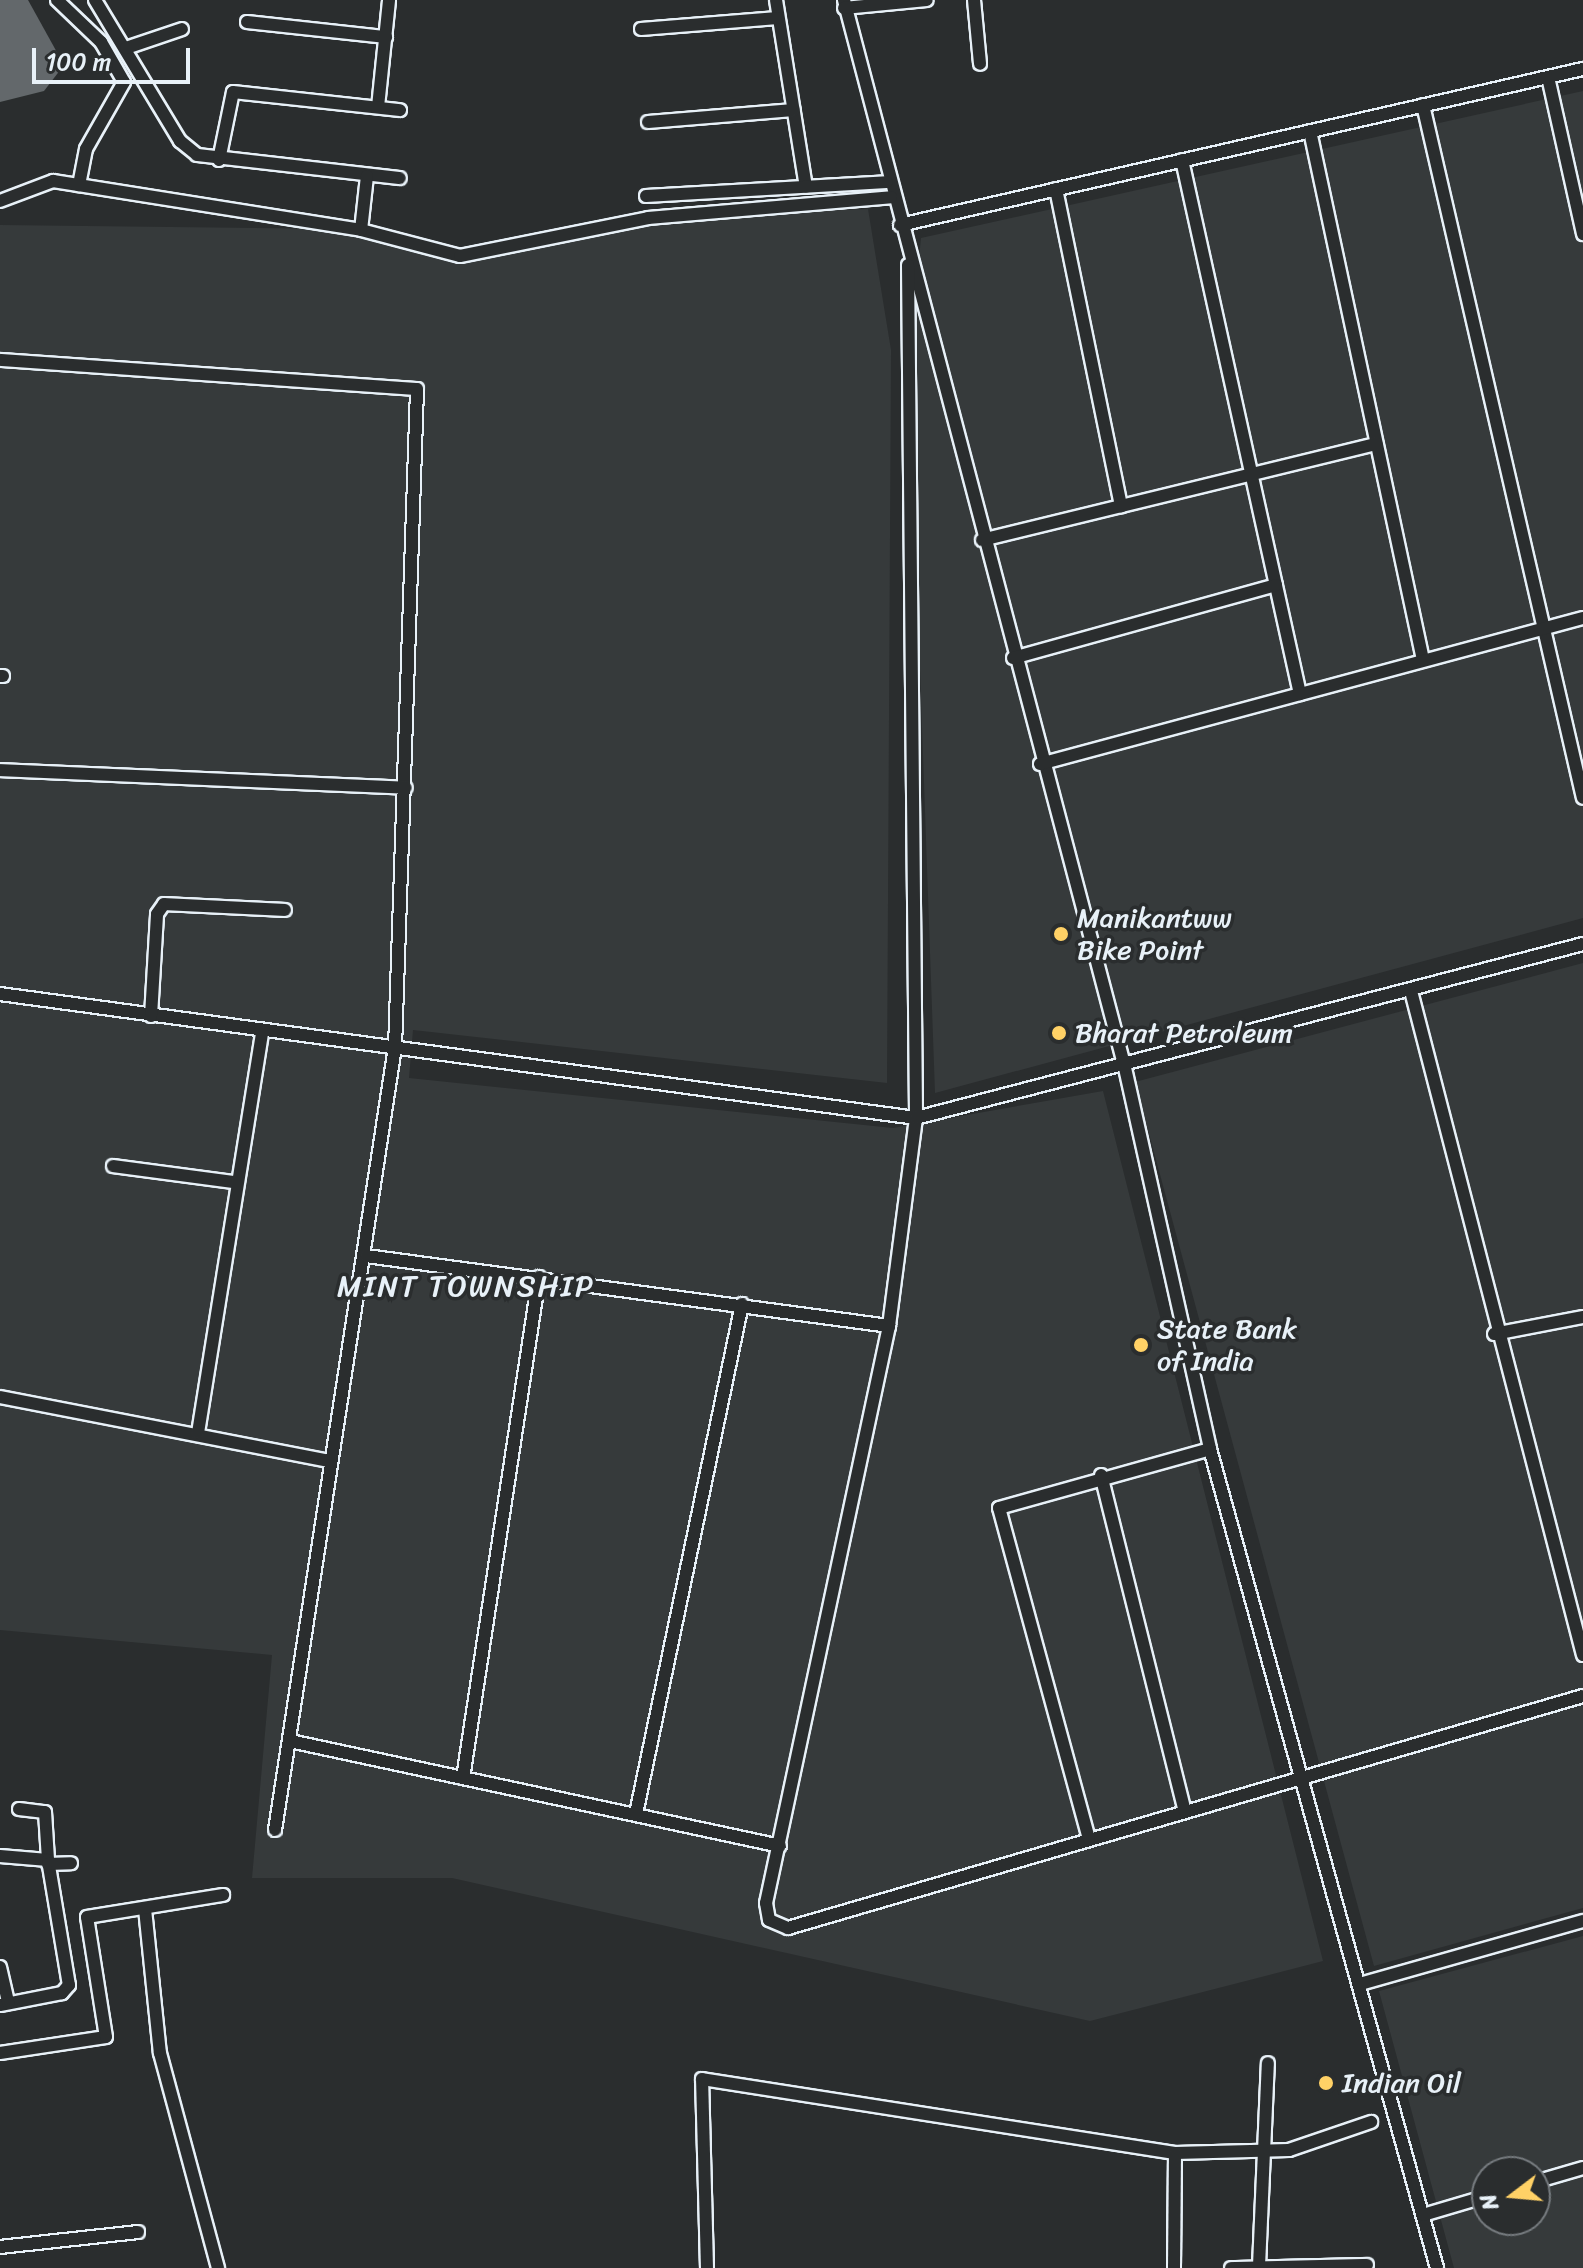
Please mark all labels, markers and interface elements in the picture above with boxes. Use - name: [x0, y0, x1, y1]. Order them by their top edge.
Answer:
- scale bar: [36, 32, 194, 82]
- text: 100 m: [46, 41, 111, 83]
- place label: Manikantww Bike Point: [1077, 901, 1232, 967]
- marker: Manikantww Bike Point: [1052, 925, 1070, 943]
- place label: Bharat Petroleum: [1075, 1016, 1293, 1050]
- marker: Bharat Petroleum: [1050, 1024, 1068, 1042]
- district label: MINT TOWNSHIP: [339, 1268, 593, 1304]
- place label: State Bank of India: [1157, 1312, 1296, 1378]
- marker: State Bank of India: [1132, 1336, 1150, 1354]
- place label: Indian Oil: [1342, 2066, 1461, 2100]
- marker: Indian Oil: [1317, 2074, 1335, 2092]
- north arrow: [1471, 2156, 1551, 2236]
- text: N: [1469, 2189, 1510, 2215]

